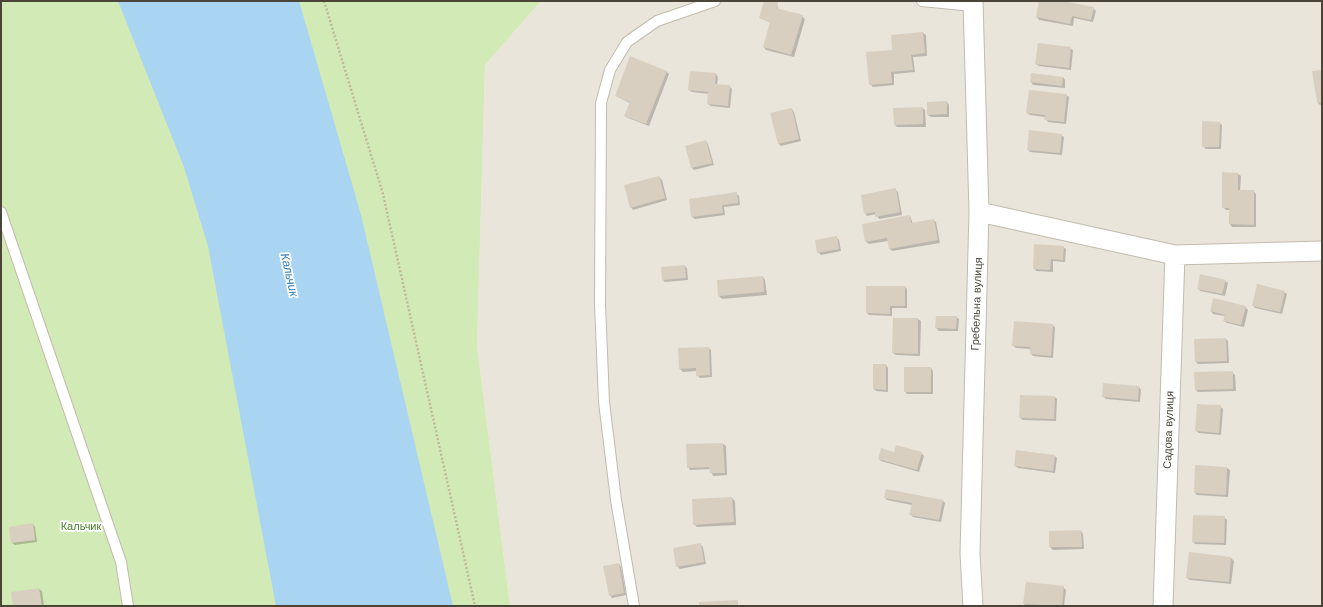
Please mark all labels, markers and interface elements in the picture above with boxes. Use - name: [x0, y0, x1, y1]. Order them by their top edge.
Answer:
- water label: Кальчик: [277, 252, 301, 298]
- street label: Гребельна вулиця: [969, 257, 985, 351]
- street label: Садова вулиця: [1161, 391, 1177, 469]
- park label: Кальчик: [61, 520, 101, 534]

